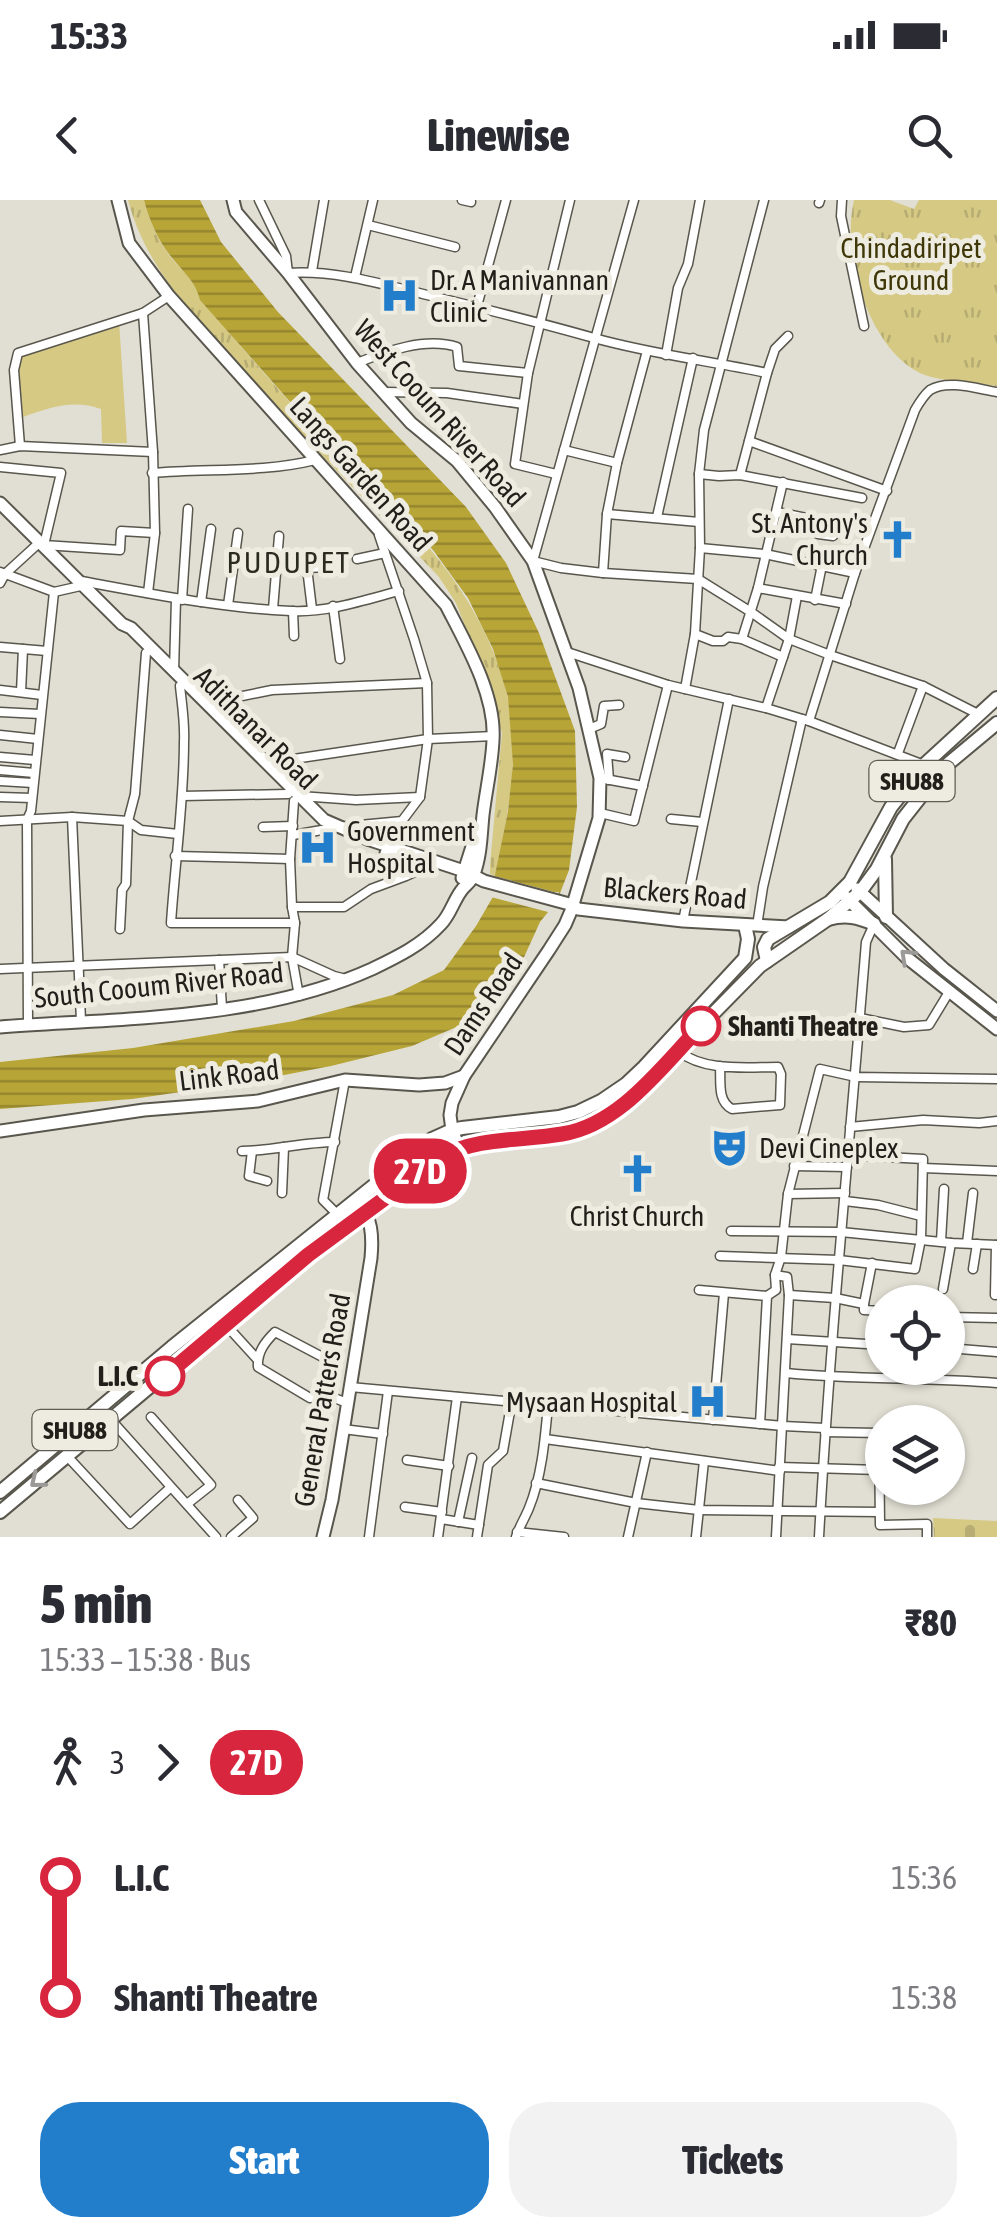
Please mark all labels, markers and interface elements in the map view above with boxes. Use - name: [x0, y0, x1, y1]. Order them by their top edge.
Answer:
- text: 15:33: [50, 14, 128, 57]
- icon: back: [40, 108, 95, 163]
- icon: search: [902, 108, 957, 163]
- text: Linewise: [427, 109, 570, 161]
- park label: Chindadiripet Ground: [841, 232, 981, 296]
- place label: Dr. A Manivannan Clinic: [430, 264, 609, 328]
- hospital icon: Dr. A Manivannan Clinic: [379, 275, 421, 317]
- street label: West Cooum River Road: [348, 313, 532, 513]
- street label: Langs Garden Road: [283, 390, 439, 558]
- place label: St. Antony's Church: [752, 507, 868, 571]
- church icon: St. Antony's Church: [877, 518, 919, 560]
- district label: PUDUPET: [226, 545, 352, 579]
- street label: Adithanar Road: [188, 660, 324, 796]
- road number: SHU88: [870, 761, 954, 801]
- place label: Government Hospital: [347, 815, 475, 879]
- hospital icon: Government Hospital: [296, 826, 338, 868]
- street label: Blackers Road: [602, 871, 748, 915]
- street label: Dams Road: [437, 947, 529, 1061]
- one-way arrow: [900, 950, 919, 968]
- street label: South Cooum River Road: [33, 956, 285, 1014]
- marker: Shanti Theatre: [682, 1007, 720, 1045]
- place label: Shanti Theatre: [728, 1010, 878, 1042]
- street label: Link Road: [177, 1053, 281, 1097]
- theatre icon: Devi Cineplex: [708, 1127, 750, 1169]
- place label: Devi Cineplex: [759, 1132, 898, 1164]
- line badge: 27D: [362, 1138, 478, 1204]
- text: 27D: [394, 1151, 446, 1191]
- church icon: Christ Church: [616, 1152, 658, 1194]
- place label: Christ Church: [570, 1200, 704, 1232]
- map controls: [865, 1285, 965, 1505]
- button: locate: [865, 1285, 965, 1385]
- street label: General Patters Road: [287, 1291, 357, 1509]
- marker: L.I.C: [146, 1357, 184, 1395]
- place label: L.I.C: [97, 1360, 138, 1392]
- hospital icon: Mysaan Hospital: [686, 1381, 728, 1423]
- place label: Mysaan Hospital: [506, 1386, 678, 1418]
- button: layers: [865, 1405, 965, 1505]
- road number: SHU88: [32, 1410, 118, 1450]
- one-way arrow: [30, 1469, 48, 1487]
- text: 5 min: [40, 1572, 152, 1635]
- text: ₹80: [905, 1601, 957, 1644]
- text: 15:33 – 15:38 · Bus: [40, 1641, 251, 1678]
- icon: walk: [40, 1735, 95, 1790]
- icon: forward: [140, 1735, 195, 1790]
- text: 27D: [230, 1742, 283, 1782]
- text: 3: [110, 1744, 125, 1781]
- text: L.I.C: [114, 1856, 169, 1899]
- text: 15:36: [891, 1859, 957, 1896]
- text: Shanti Theatre: [114, 1976, 318, 2019]
- text: 15:38: [891, 1979, 957, 2016]
- button: Start: [40, 2102, 489, 2217]
- button: Tickets: [509, 2102, 957, 2217]

